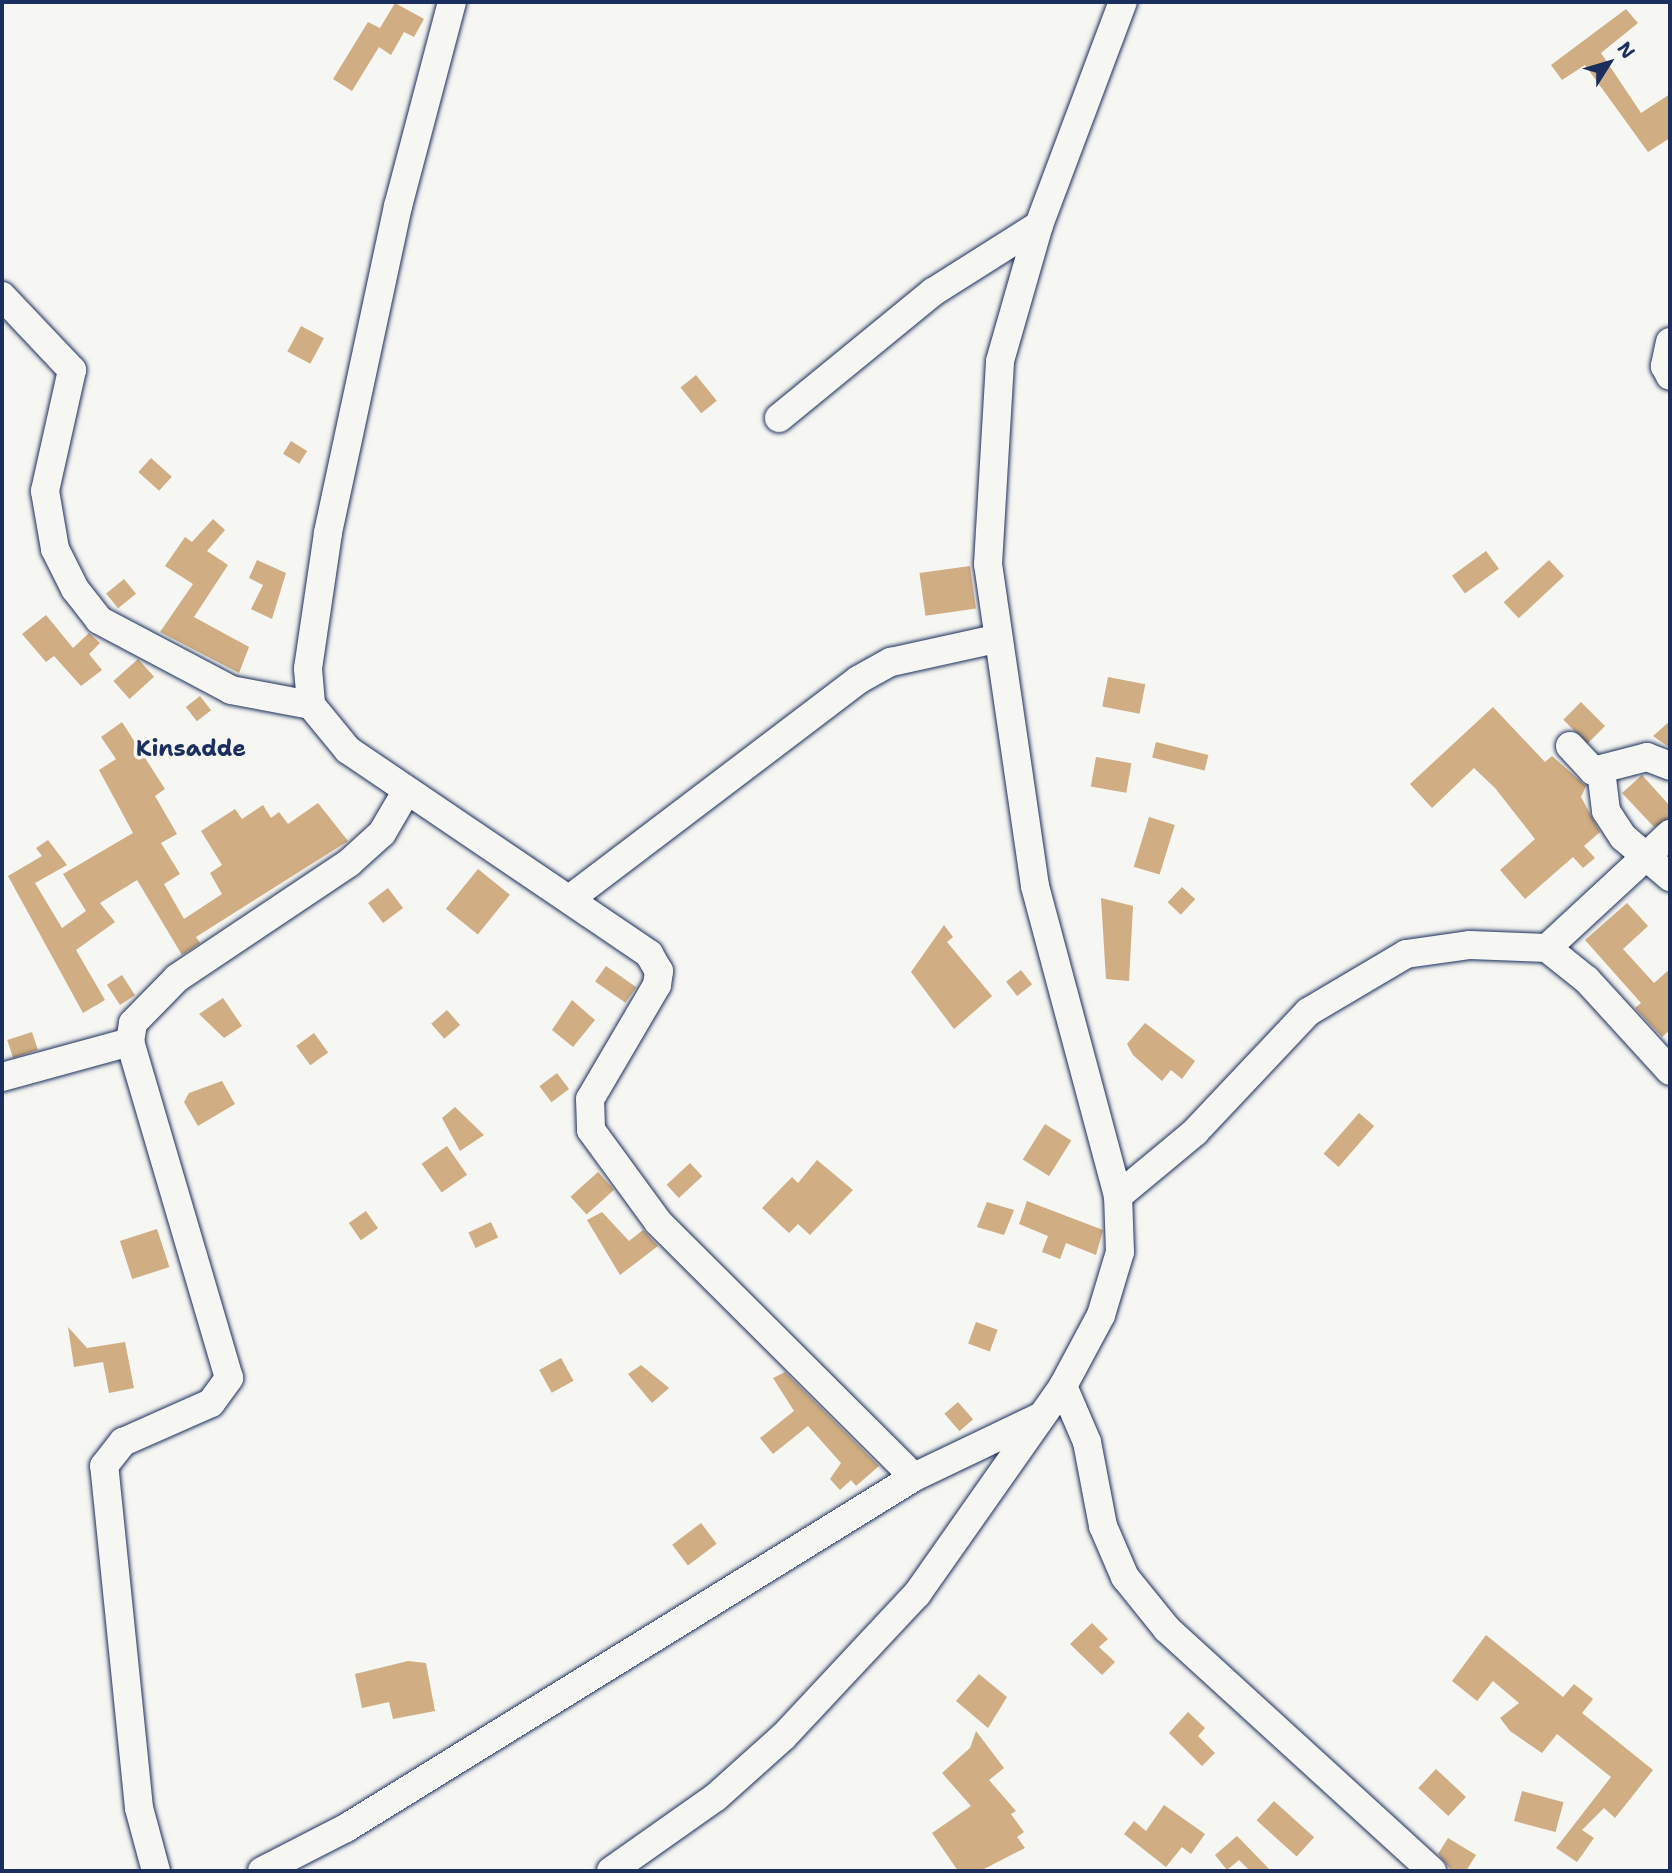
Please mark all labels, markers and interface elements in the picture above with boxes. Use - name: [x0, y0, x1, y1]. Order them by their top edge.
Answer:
- north arrow: [1574, 28, 1644, 98]
- text: N: [1612, 37, 1641, 64]
- district label: Kinsadde: [136, 734, 246, 762]

